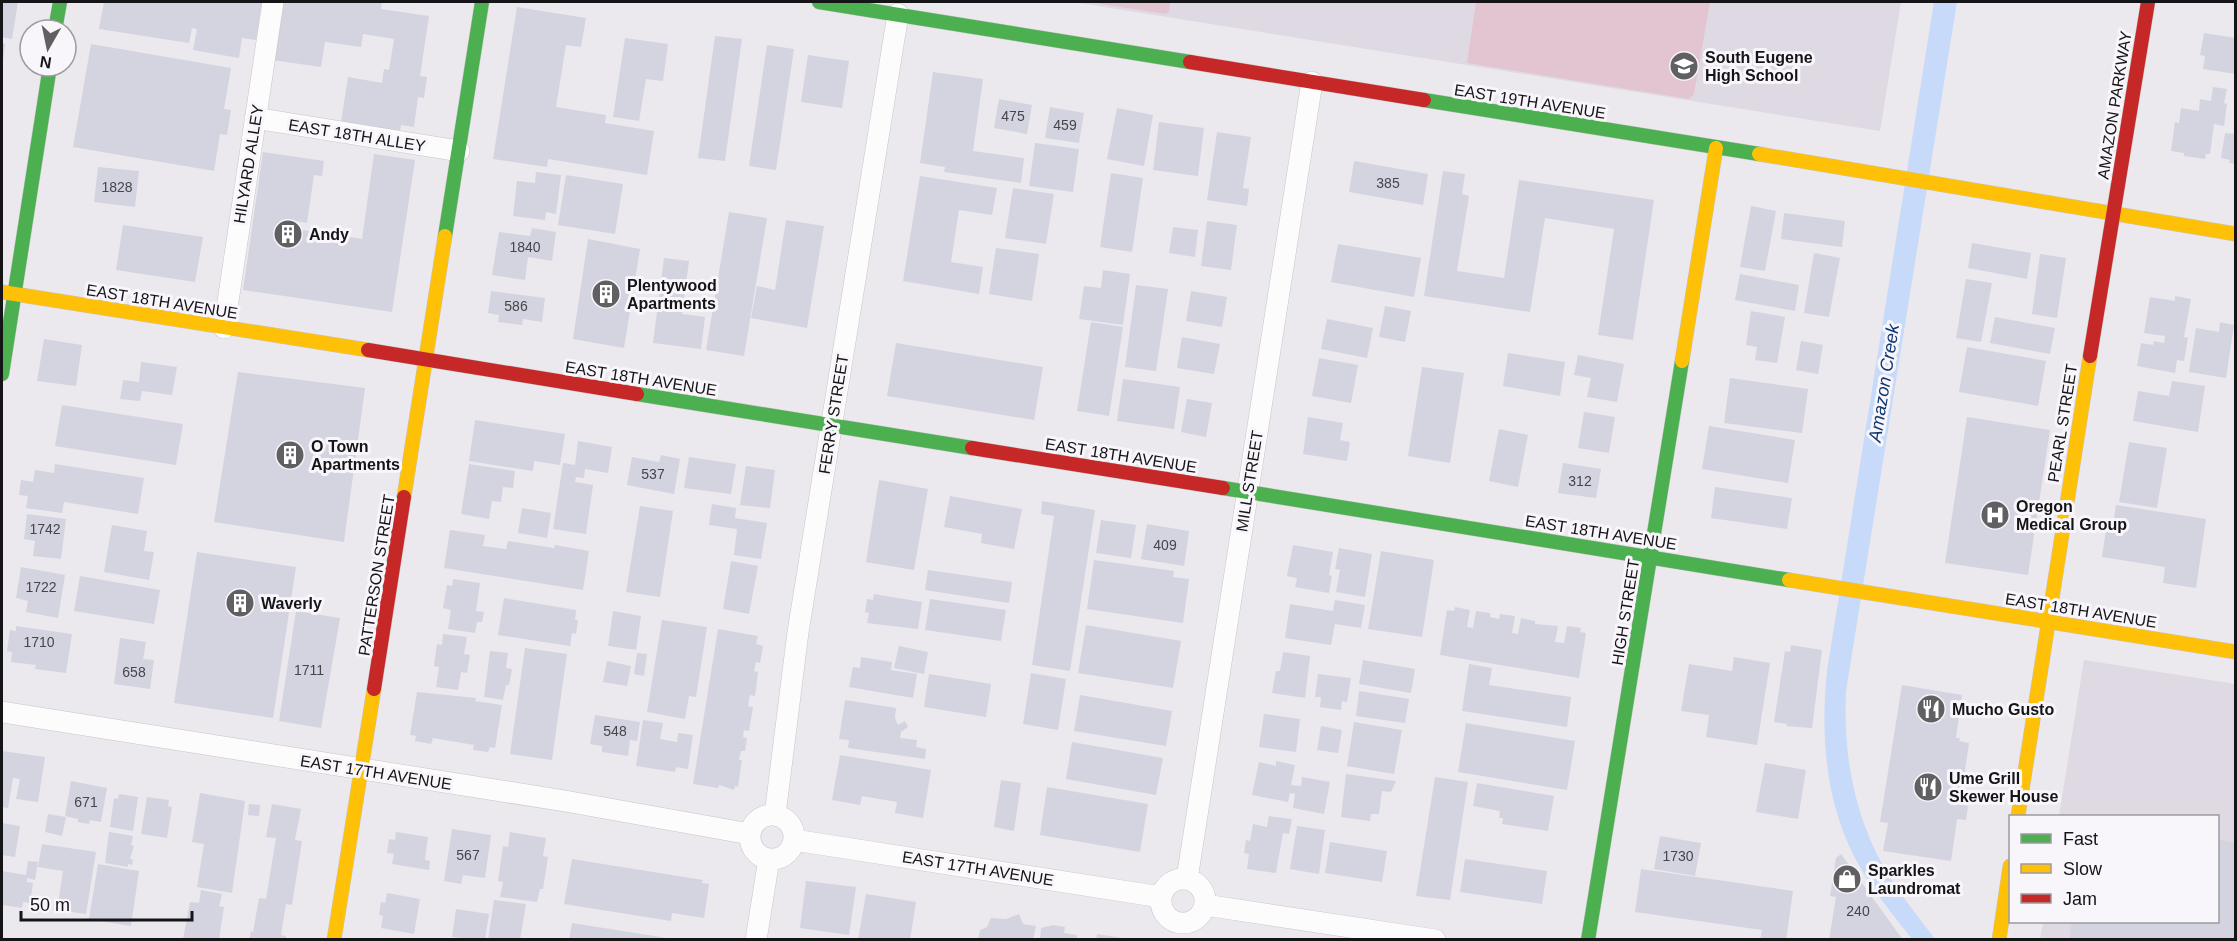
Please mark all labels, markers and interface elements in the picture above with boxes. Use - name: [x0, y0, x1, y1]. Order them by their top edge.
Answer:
- north arrow: [18, 18, 78, 78]
- street label: AMAZON PARKWAY: [2094, 29, 2135, 180]
- place label: South Eugene High School: [1705, 49, 1813, 84]
- school or university icon: South Eugene High School: [1668, 50, 1700, 82]
- text: N: [39, 53, 53, 72]
- street label: EAST 19TH AVENUE: [1453, 81, 1607, 122]
- street label: HILYARD ALLEY: [231, 103, 266, 225]
- house number: 475: [1001, 108, 1025, 124]
- street label: EAST 18TH ALLEY: [287, 116, 427, 155]
- house number: 459: [1053, 117, 1077, 133]
- house number: 385: [1376, 175, 1400, 191]
- house number: 1828: [101, 179, 133, 195]
- building icon: Andy: [272, 218, 304, 250]
- place label: Andy: [309, 226, 349, 243]
- house number: 1840: [509, 239, 541, 255]
- place label: Plentywood Apartments: [627, 277, 717, 312]
- building icon: Plentywood Apartments: [590, 278, 622, 310]
- street label: EAST 18TH AVENUE: [85, 281, 239, 322]
- house number: 586: [504, 298, 528, 314]
- water label: Amazon Creek: [1865, 322, 1903, 444]
- street label: FERRY STREET: [816, 353, 851, 475]
- street label: EAST 18TH AVENUE: [564, 358, 718, 399]
- street label: PEARL STREET: [2045, 363, 2080, 483]
- street label: MILL STREET: [1233, 429, 1266, 533]
- street label: EAST 18TH AVENUE: [1044, 435, 1198, 476]
- place label: O Town Apartments: [311, 438, 400, 473]
- building icon: O Town Apartments: [274, 439, 306, 471]
- house number: 537: [641, 466, 665, 482]
- house number: 312: [1568, 473, 1592, 489]
- street label: PATTERSON STREET: [355, 493, 398, 657]
- place label: Oregon Medical Group: [2016, 498, 2127, 533]
- hospital icon: Oregon Medical Group: [1979, 499, 2011, 531]
- street label: EAST 18TH AVENUE: [1524, 512, 1678, 553]
- house number: 1742: [29, 521, 61, 537]
- house number: 409: [1153, 537, 1177, 553]
- street label: HIGH STREET: [1609, 557, 1642, 667]
- house number: 1722: [25, 579, 57, 595]
- building icon: Waverly: [224, 587, 256, 619]
- street label: EAST 18TH AVENUE: [2004, 590, 2158, 631]
- place label: Waverly: [261, 595, 322, 612]
- house number: 1710: [23, 634, 55, 650]
- house number: 1711: [294, 662, 324, 678]
- house number: 658: [122, 664, 146, 680]
- restaurant icon: Mucho Gusto: [1915, 693, 1947, 725]
- place label: Mucho Gusto: [1952, 701, 2054, 718]
- house number: 548: [603, 723, 627, 739]
- street label: EAST 17TH AVENUE: [299, 752, 453, 793]
- place label: Ume Grill Skewer House: [1949, 770, 2058, 805]
- restaurant icon: Ume Grill Skewer House: [1912, 771, 1944, 803]
- house number: 671: [74, 794, 98, 810]
- legend: [2009, 815, 2219, 923]
- text: Fast: [2063, 829, 2098, 849]
- house number: 567: [456, 847, 480, 863]
- street label: EAST 17TH AVENUE: [901, 848, 1055, 889]
- house number: 1730: [1662, 848, 1694, 864]
- text: Slow: [2063, 859, 2103, 879]
- place label: Sparkles Laundromat: [1868, 862, 1961, 897]
- shop icon: Sparkles Laundromat: [1831, 863, 1863, 895]
- scale bar: [21, 884, 192, 922]
- text: Jam: [2063, 889, 2097, 909]
- text: 50 m: [30, 895, 70, 915]
- house number: 240: [1846, 903, 1870, 919]

